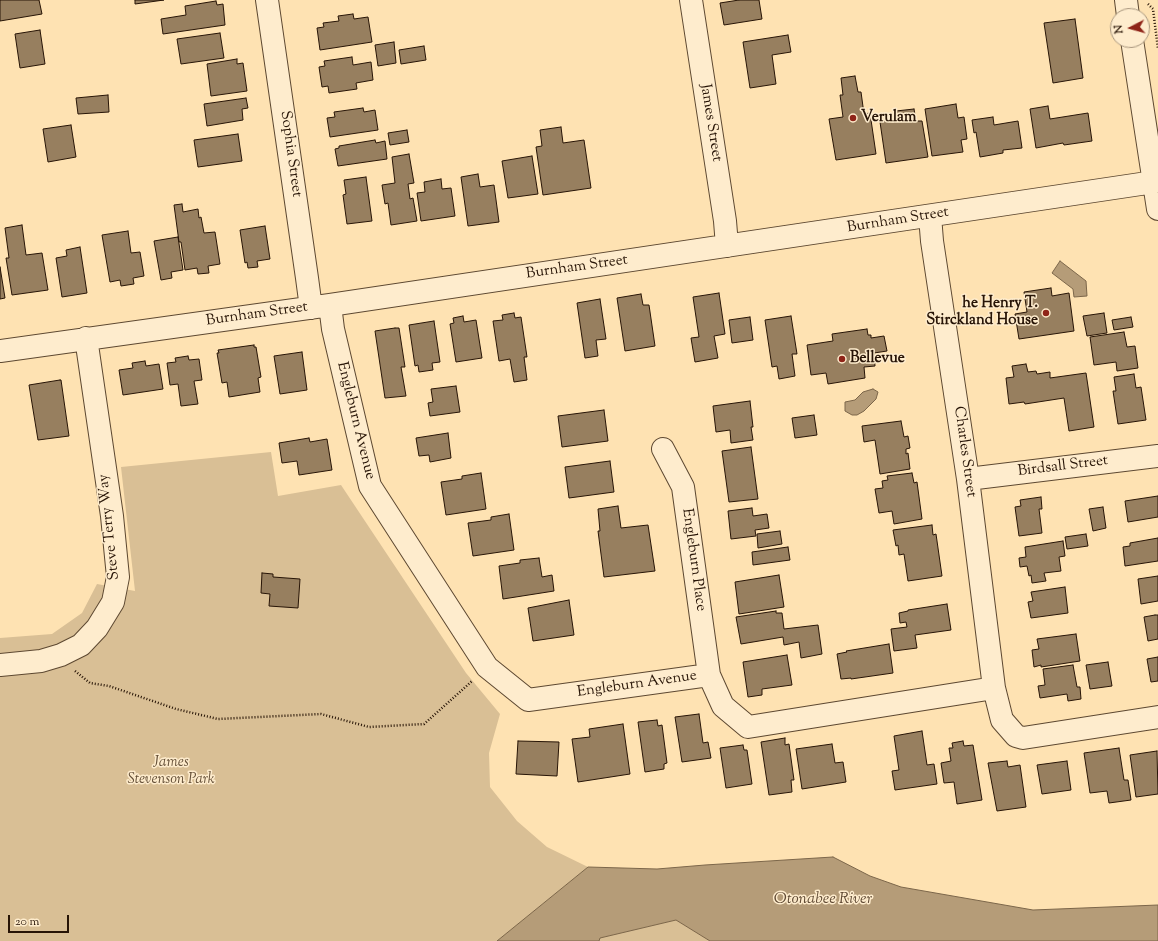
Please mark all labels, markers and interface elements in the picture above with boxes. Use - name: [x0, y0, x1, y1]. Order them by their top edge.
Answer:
- north arrow: [1110, 8, 1150, 48]
- text: N: [1111, 24, 1127, 34]
- street label: James Street: [695, 83, 725, 163]
- place label: Verulam: [861, 109, 916, 127]
- street label: Sophia Street: [275, 110, 305, 198]
- marker: Verulam: [848, 113, 858, 123]
- street label: Burnham Street: [846, 204, 950, 238]
- street label: Burnham Street: [525, 252, 629, 284]
- place label: he Henry T. Stirckland House: [926, 295, 1038, 330]
- street label: Burnham Street: [205, 299, 309, 331]
- marker: he Henry T. Stirckland House: [1041, 308, 1051, 318]
- place label: Bellevue: [850, 350, 905, 368]
- marker: Bellevue: [837, 354, 847, 364]
- street label: Engleburn Avenue: [332, 360, 378, 482]
- street label: Charles Street: [949, 405, 979, 499]
- street label: Birdsall Street: [1017, 453, 1109, 481]
- street label: Steve Terry Way: [95, 473, 125, 581]
- street label: Engleburn Place: [677, 507, 709, 613]
- street label: Engleburn Avenue: [576, 668, 698, 702]
- park label: James Stevenson Park: [127, 754, 215, 789]
- water label: Otonabee River: [774, 890, 872, 910]
- scale bar: [10, 907, 71, 933]
- text: 20 m: [15, 913, 39, 931]

